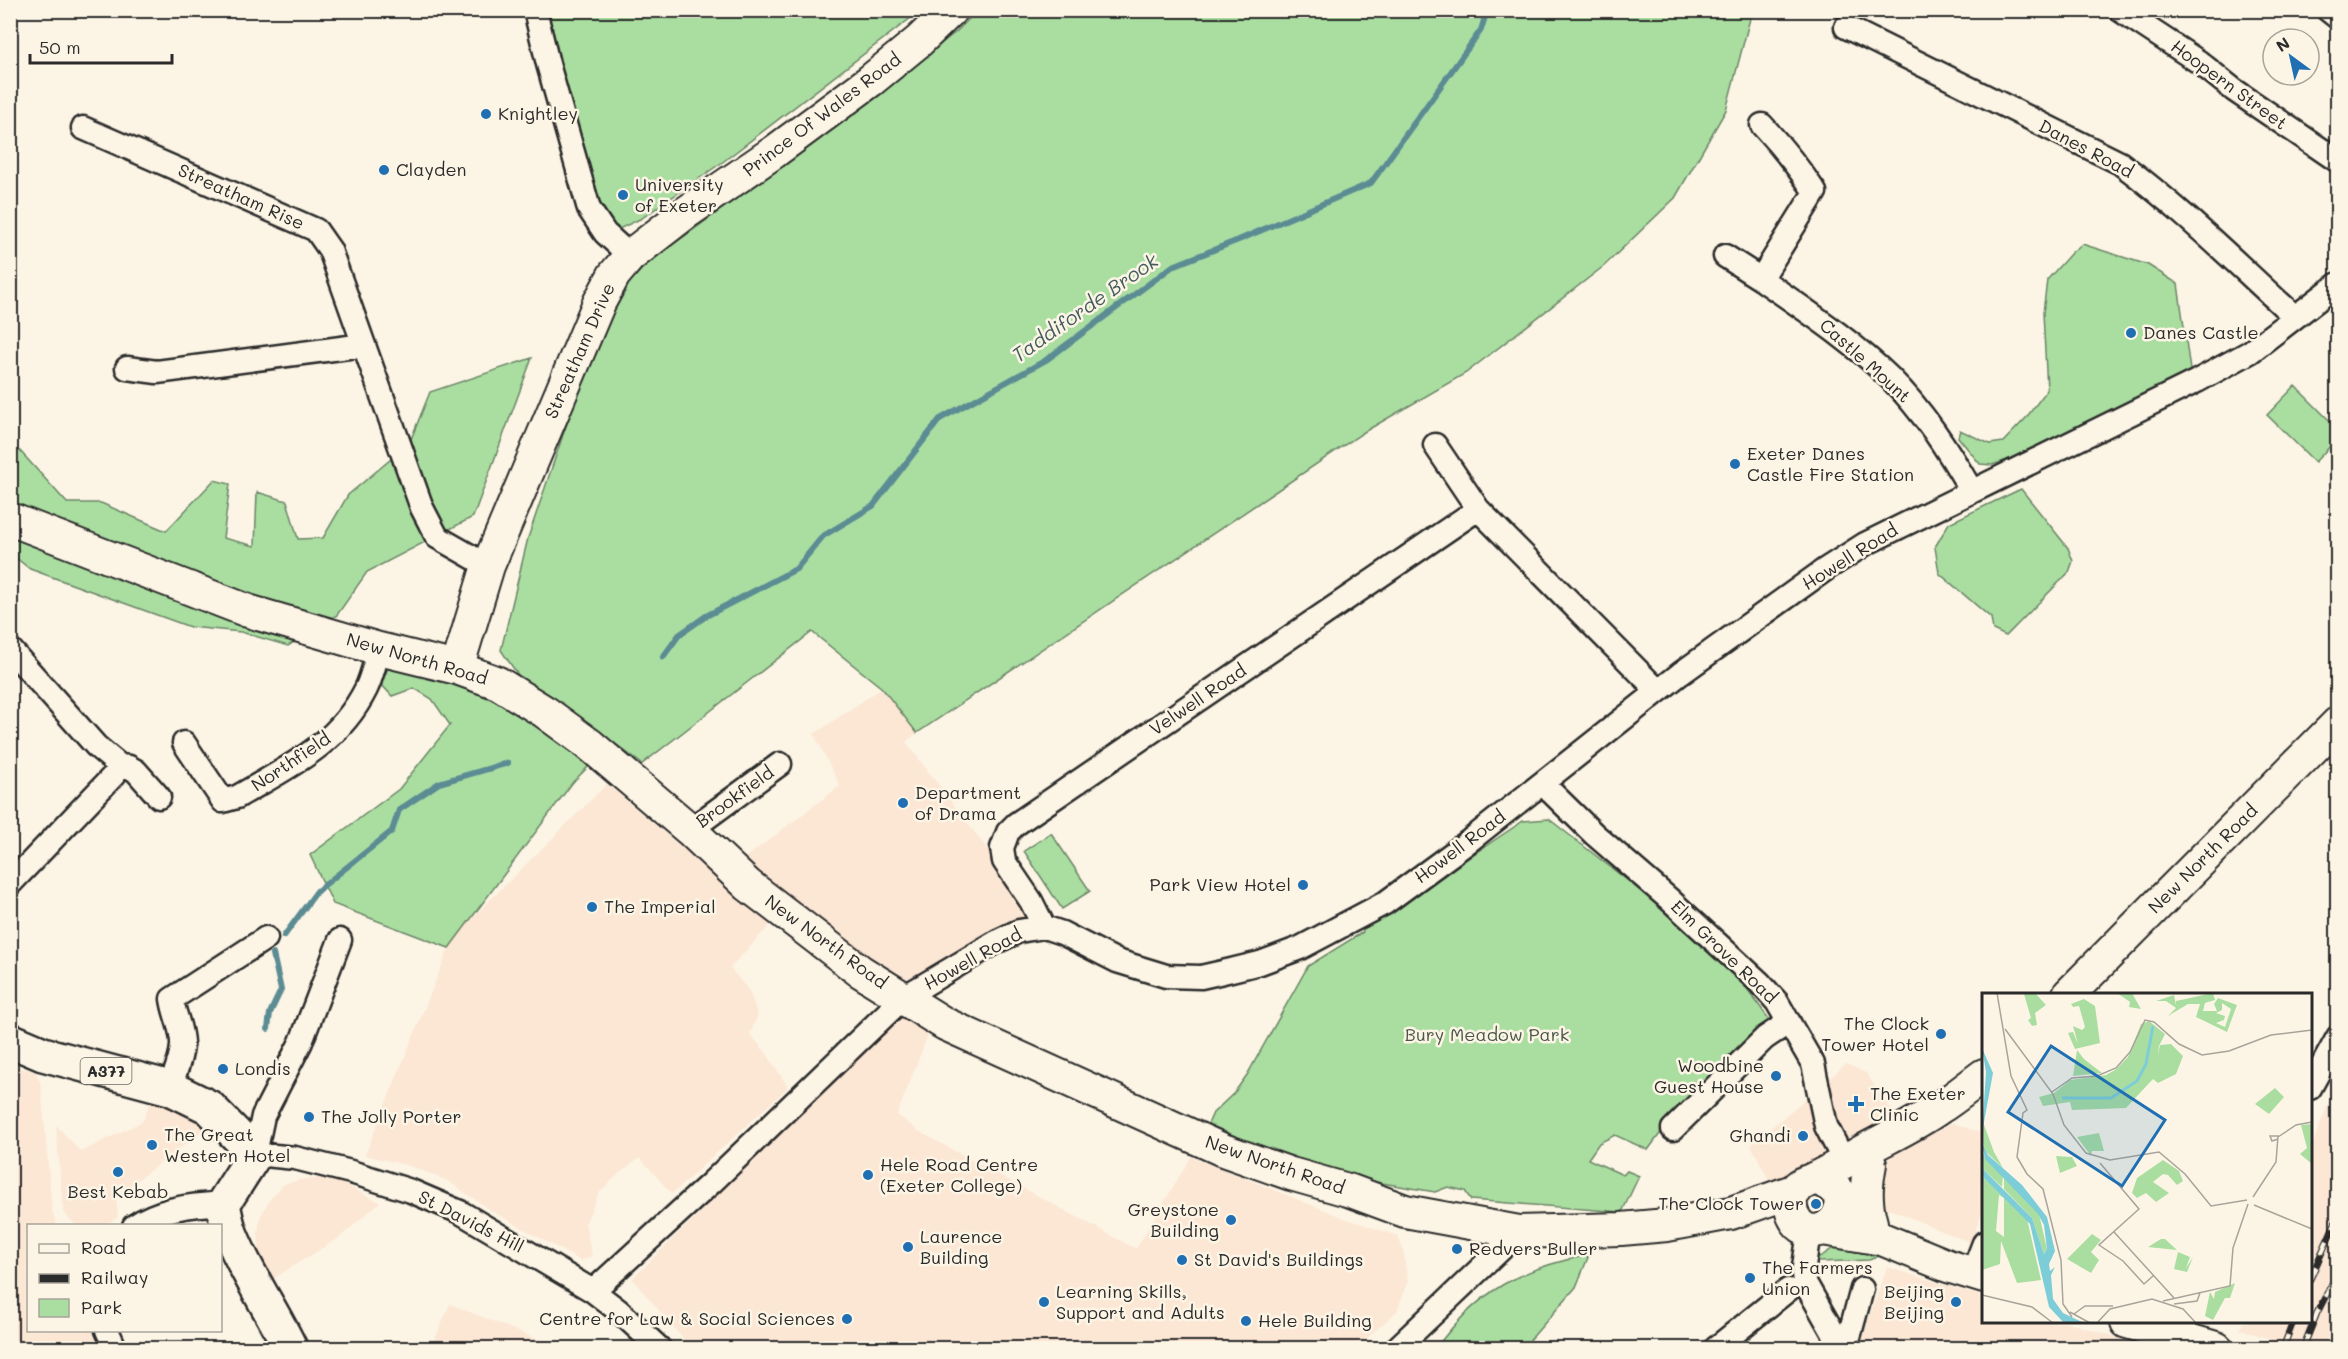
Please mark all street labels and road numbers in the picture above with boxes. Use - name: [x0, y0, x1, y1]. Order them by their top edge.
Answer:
- street label: Hoopern Street: [2167, 34, 2293, 135]
- street label: Prince Of Wales Road: [737, 47, 905, 182]
- street label: Danes Road: [2035, 113, 2138, 183]
- street label: Streatham Rise: [175, 158, 308, 235]
- street label: Streatham Drive: [538, 279, 620, 422]
- street label: Castle Mount: [1815, 313, 1916, 408]
- street label: Howell Road: [1797, 517, 1902, 595]
- street label: New North Road: [344, 626, 491, 690]
- street label: Velwell Road: [1144, 658, 1251, 740]
- street label: Northfield: [246, 726, 335, 796]
- street label: Brookfield: [691, 760, 778, 833]
- street label: New North Road: [2142, 798, 2262, 918]
- street label: Howell Road: [1409, 804, 1510, 888]
- street label: New North Road: [761, 889, 893, 994]
- street label: Elm Grove Road: [1666, 894, 1783, 1008]
- street label: Howell Road: [919, 921, 1026, 995]
- road number: A377: [80, 1058, 132, 1084]
- street label: New North Road: [1202, 1129, 1348, 1199]
- street label: St Davids Hill: [414, 1184, 528, 1258]

